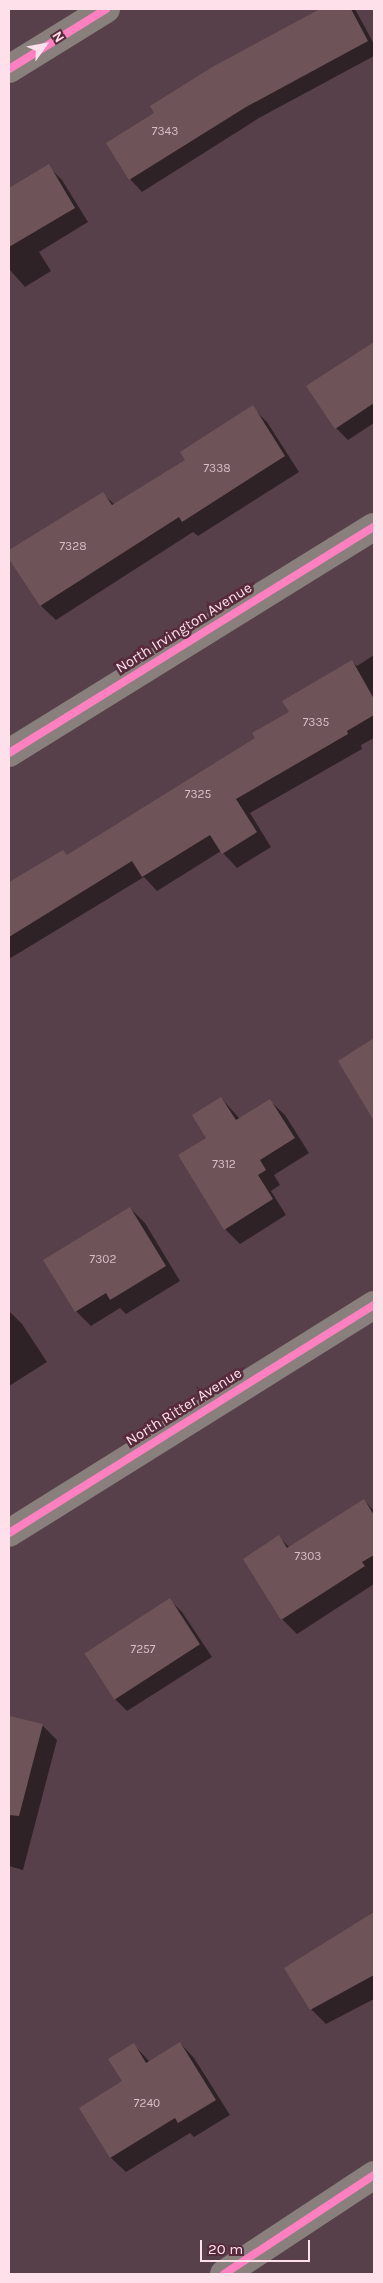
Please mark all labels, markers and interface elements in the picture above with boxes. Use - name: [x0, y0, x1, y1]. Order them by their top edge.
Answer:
- north arrow: [20, 20, 70, 70]
- text: N: [48, 28, 68, 46]
- house number: 7343: [152, 125, 178, 139]
- house number: 7338: [203, 462, 231, 476]
- house number: 7328: [59, 540, 87, 554]
- street label: North Irvington Avenue: [113, 579, 255, 677]
- house number: 7335: [303, 716, 329, 730]
- house number: 7325: [185, 788, 211, 802]
- house number: 7312: [212, 1158, 236, 1172]
- house number: 7302: [90, 1253, 116, 1267]
- street label: North Ritter Avenue: [123, 1364, 245, 1450]
- house number: 7303: [295, 1550, 321, 1564]
- house number: 7257: [131, 1643, 155, 1657]
- house number: 7240: [134, 2097, 160, 2111]
- scale bar: [203, 2230, 313, 2262]
- text: 20 m: [208, 2240, 243, 2258]

